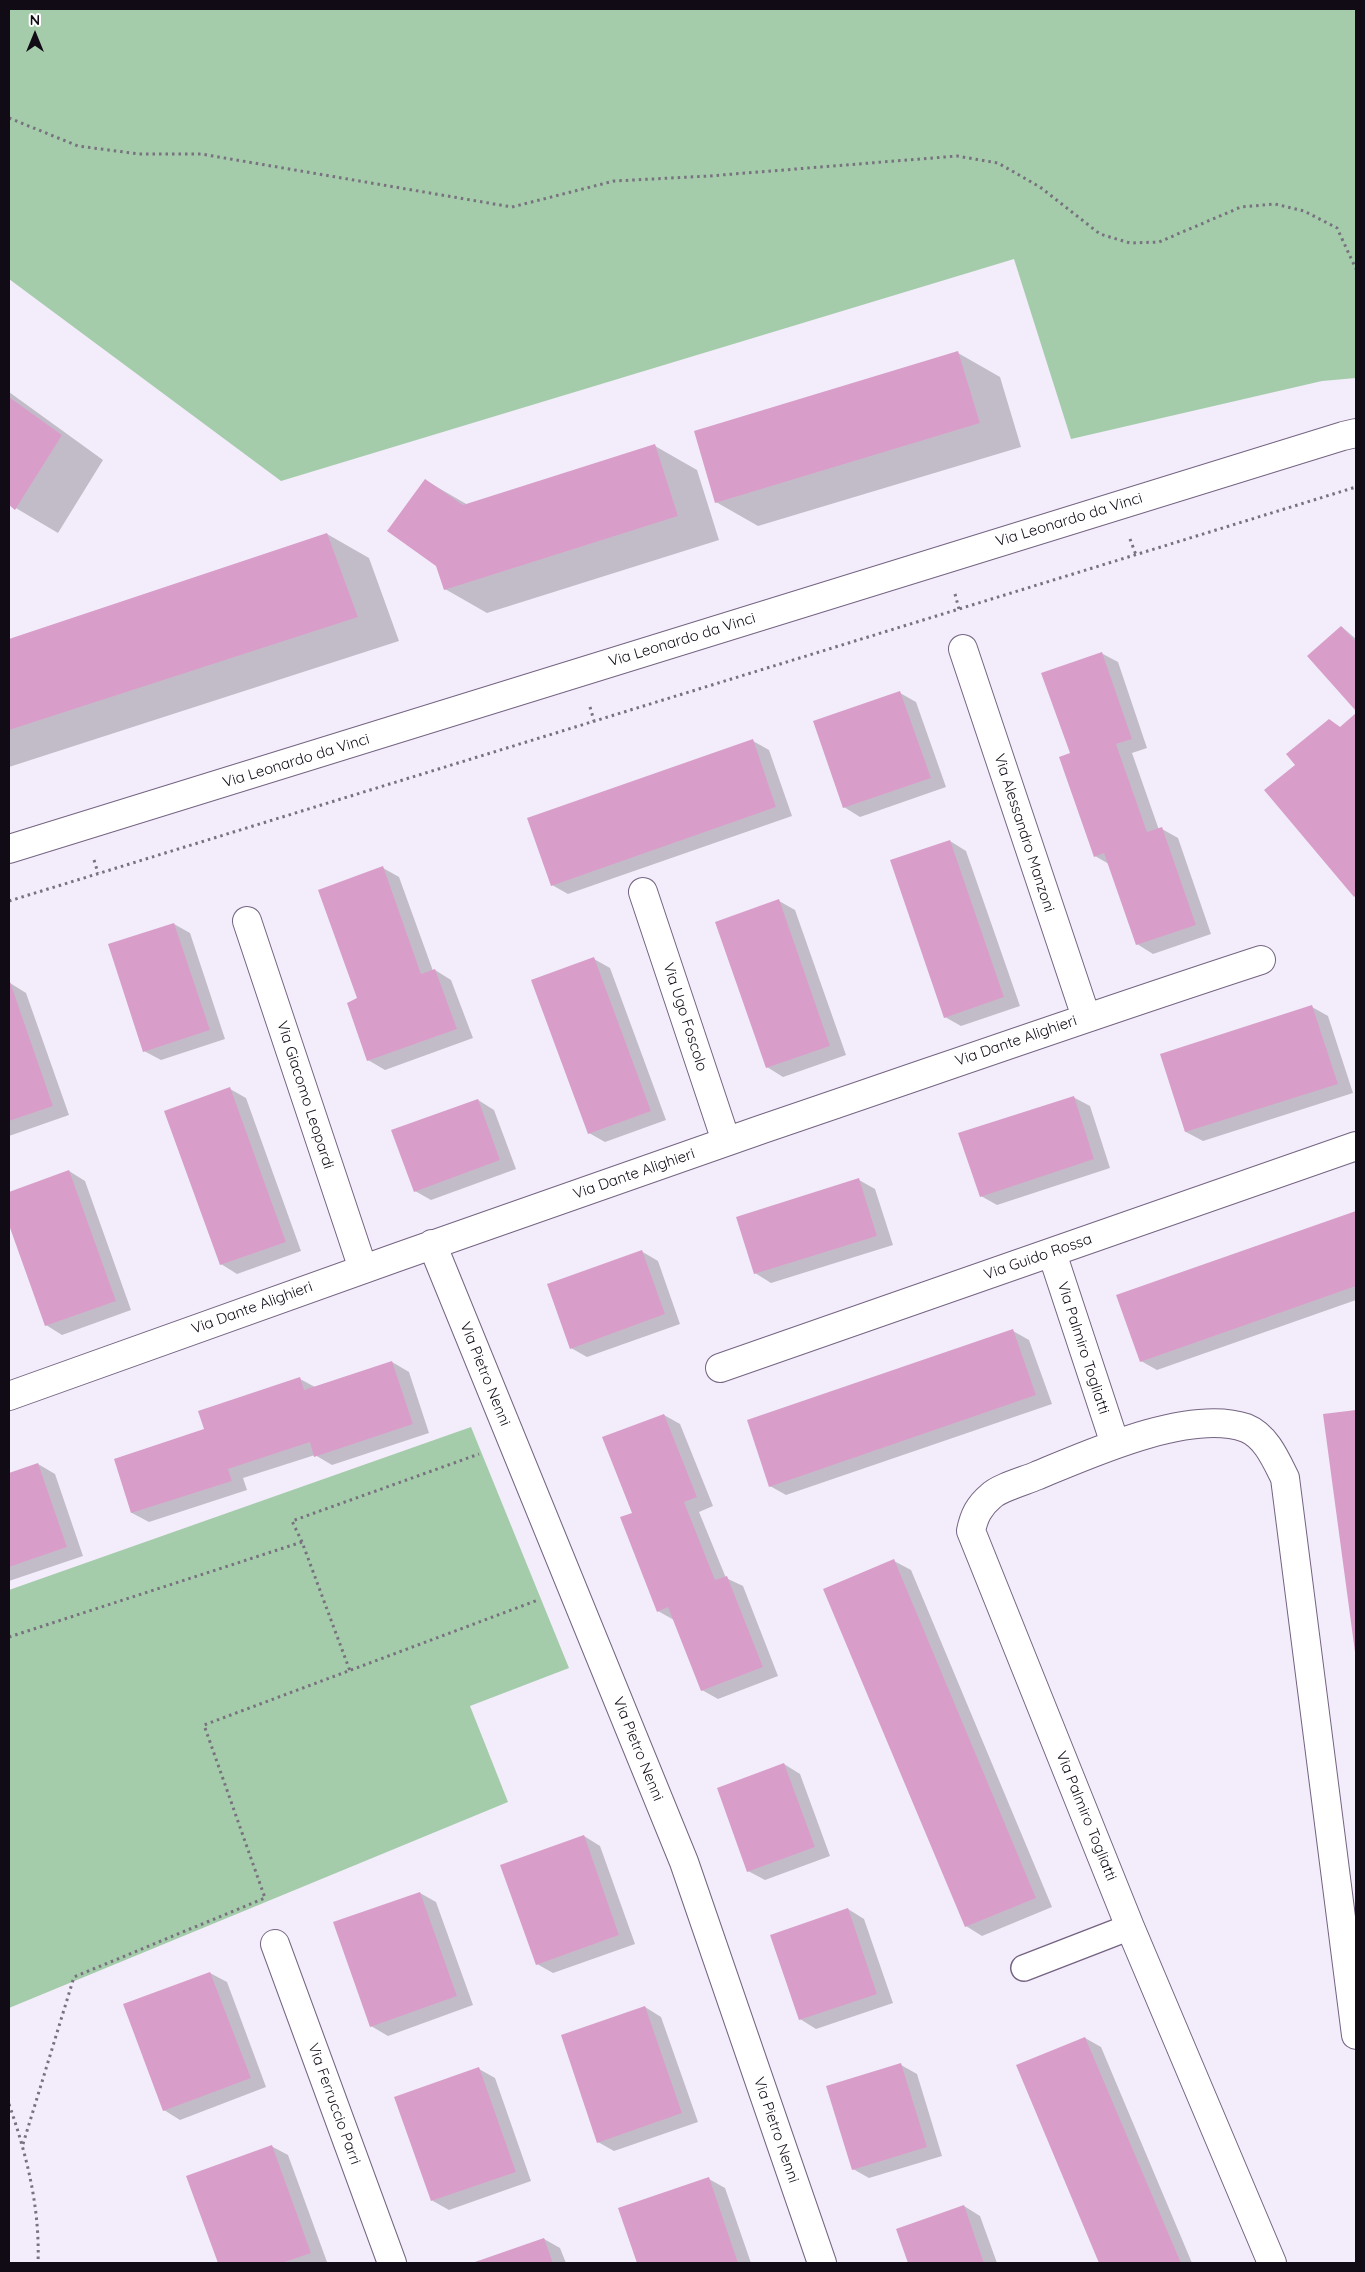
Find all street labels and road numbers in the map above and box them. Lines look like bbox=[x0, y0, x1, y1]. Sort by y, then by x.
street label: Via Leonardo da Vinci bbox=[993, 489, 1145, 551]
street label: Via Leonardo da Vinci bbox=[606, 609, 758, 671]
street label: Via Leonardo da Vinci bbox=[220, 730, 372, 792]
street label: Via Alessandro Manzoni bbox=[990, 751, 1058, 915]
street label: Via Ugo Foscolo bbox=[659, 961, 711, 1073]
street label: Via Dante Alighieri bbox=[953, 1012, 1079, 1070]
street label: Via Giacomo Leopardi bbox=[273, 1019, 337, 1171]
street label: Via Dante Alighieri bbox=[571, 1145, 697, 1203]
street label: Via Guido Rossa bbox=[982, 1230, 1094, 1284]
street label: Via Dante Alighieri bbox=[189, 1278, 315, 1338]
street label: Via Palmiro Togliatti bbox=[1053, 1280, 1113, 1416]
street label: Via Pietro Nenni bbox=[456, 1319, 514, 1429]
street label: Via Pietro Nenni bbox=[609, 1694, 667, 1804]
street label: Via Palmiro Togliatti bbox=[1052, 1749, 1120, 1883]
street label: Via Ferruccio Parri bbox=[304, 2041, 364, 2167]
street label: Via Pietro Nenni bbox=[749, 2075, 803, 2185]

